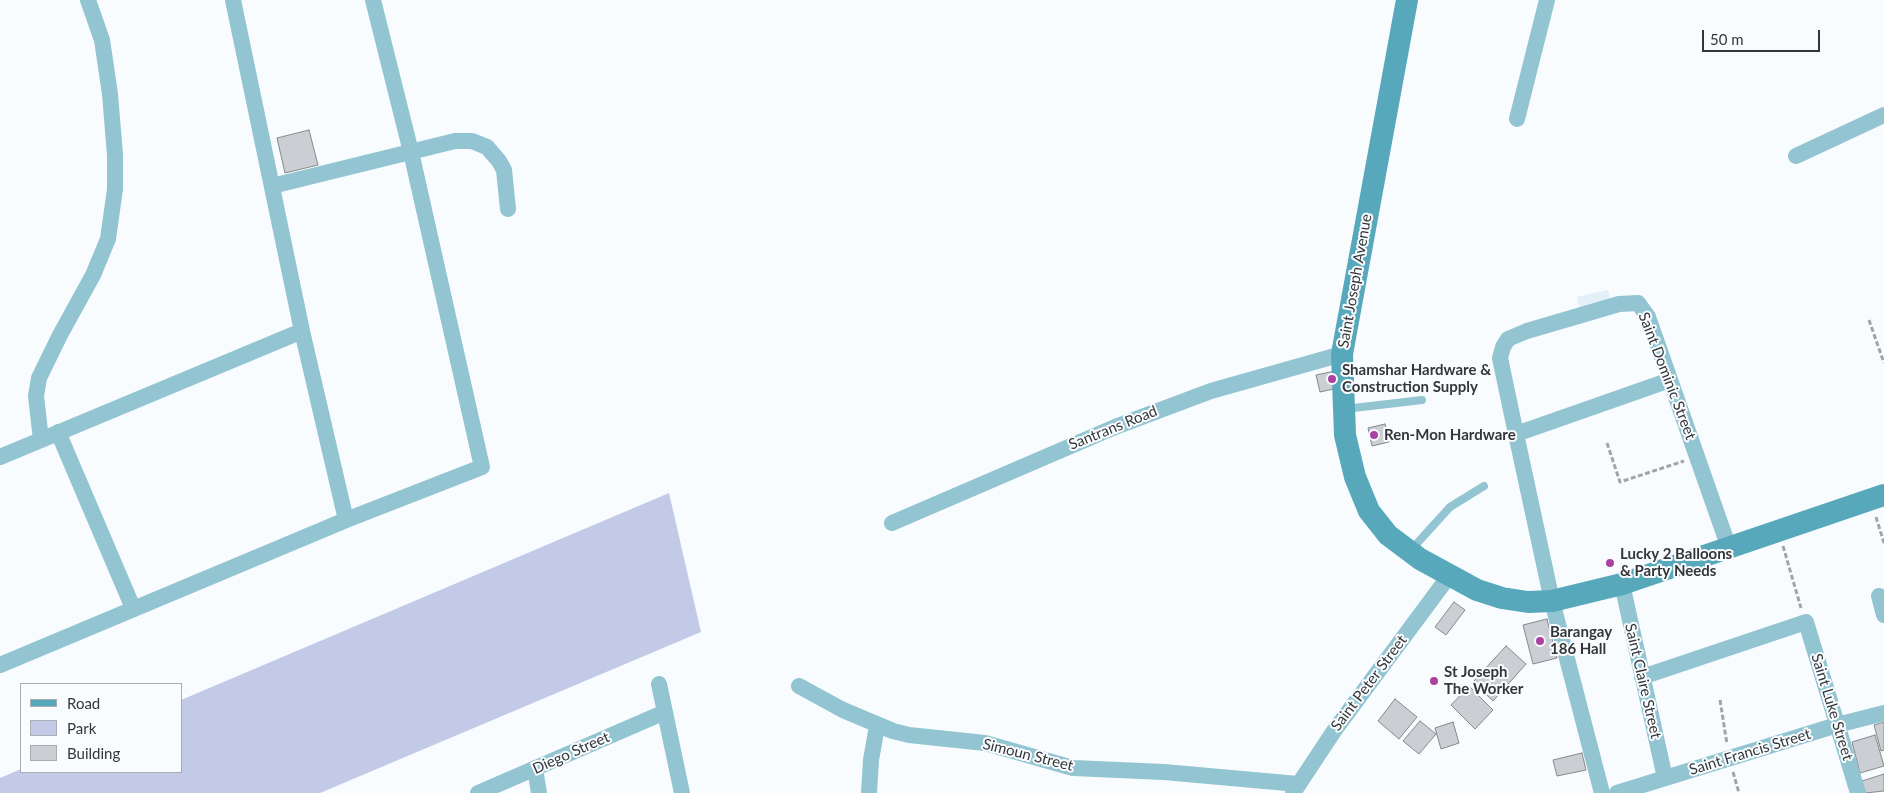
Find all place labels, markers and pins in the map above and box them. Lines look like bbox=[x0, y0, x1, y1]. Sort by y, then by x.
place label: Shamshar Hardware & Construction Supply bbox=[1342, 361, 1491, 396]
marker: Shamshar Hardware & Construction Supply bbox=[1326, 373, 1338, 385]
place label: Ren-Mon Hardware bbox=[1384, 426, 1516, 444]
marker: Ren-Mon Hardware bbox=[1368, 429, 1380, 441]
place label: Lucky 2 Balloons & Party Needs bbox=[1620, 545, 1732, 580]
marker: Lucky 2 Balloons & Party Needs bbox=[1604, 557, 1616, 569]
place label: Barangay 186 Hall bbox=[1550, 623, 1612, 658]
marker: Barangay 186 Hall bbox=[1534, 635, 1546, 647]
place label: St Joseph The Worker bbox=[1444, 663, 1523, 698]
marker: St Joseph The Worker bbox=[1428, 675, 1440, 687]

